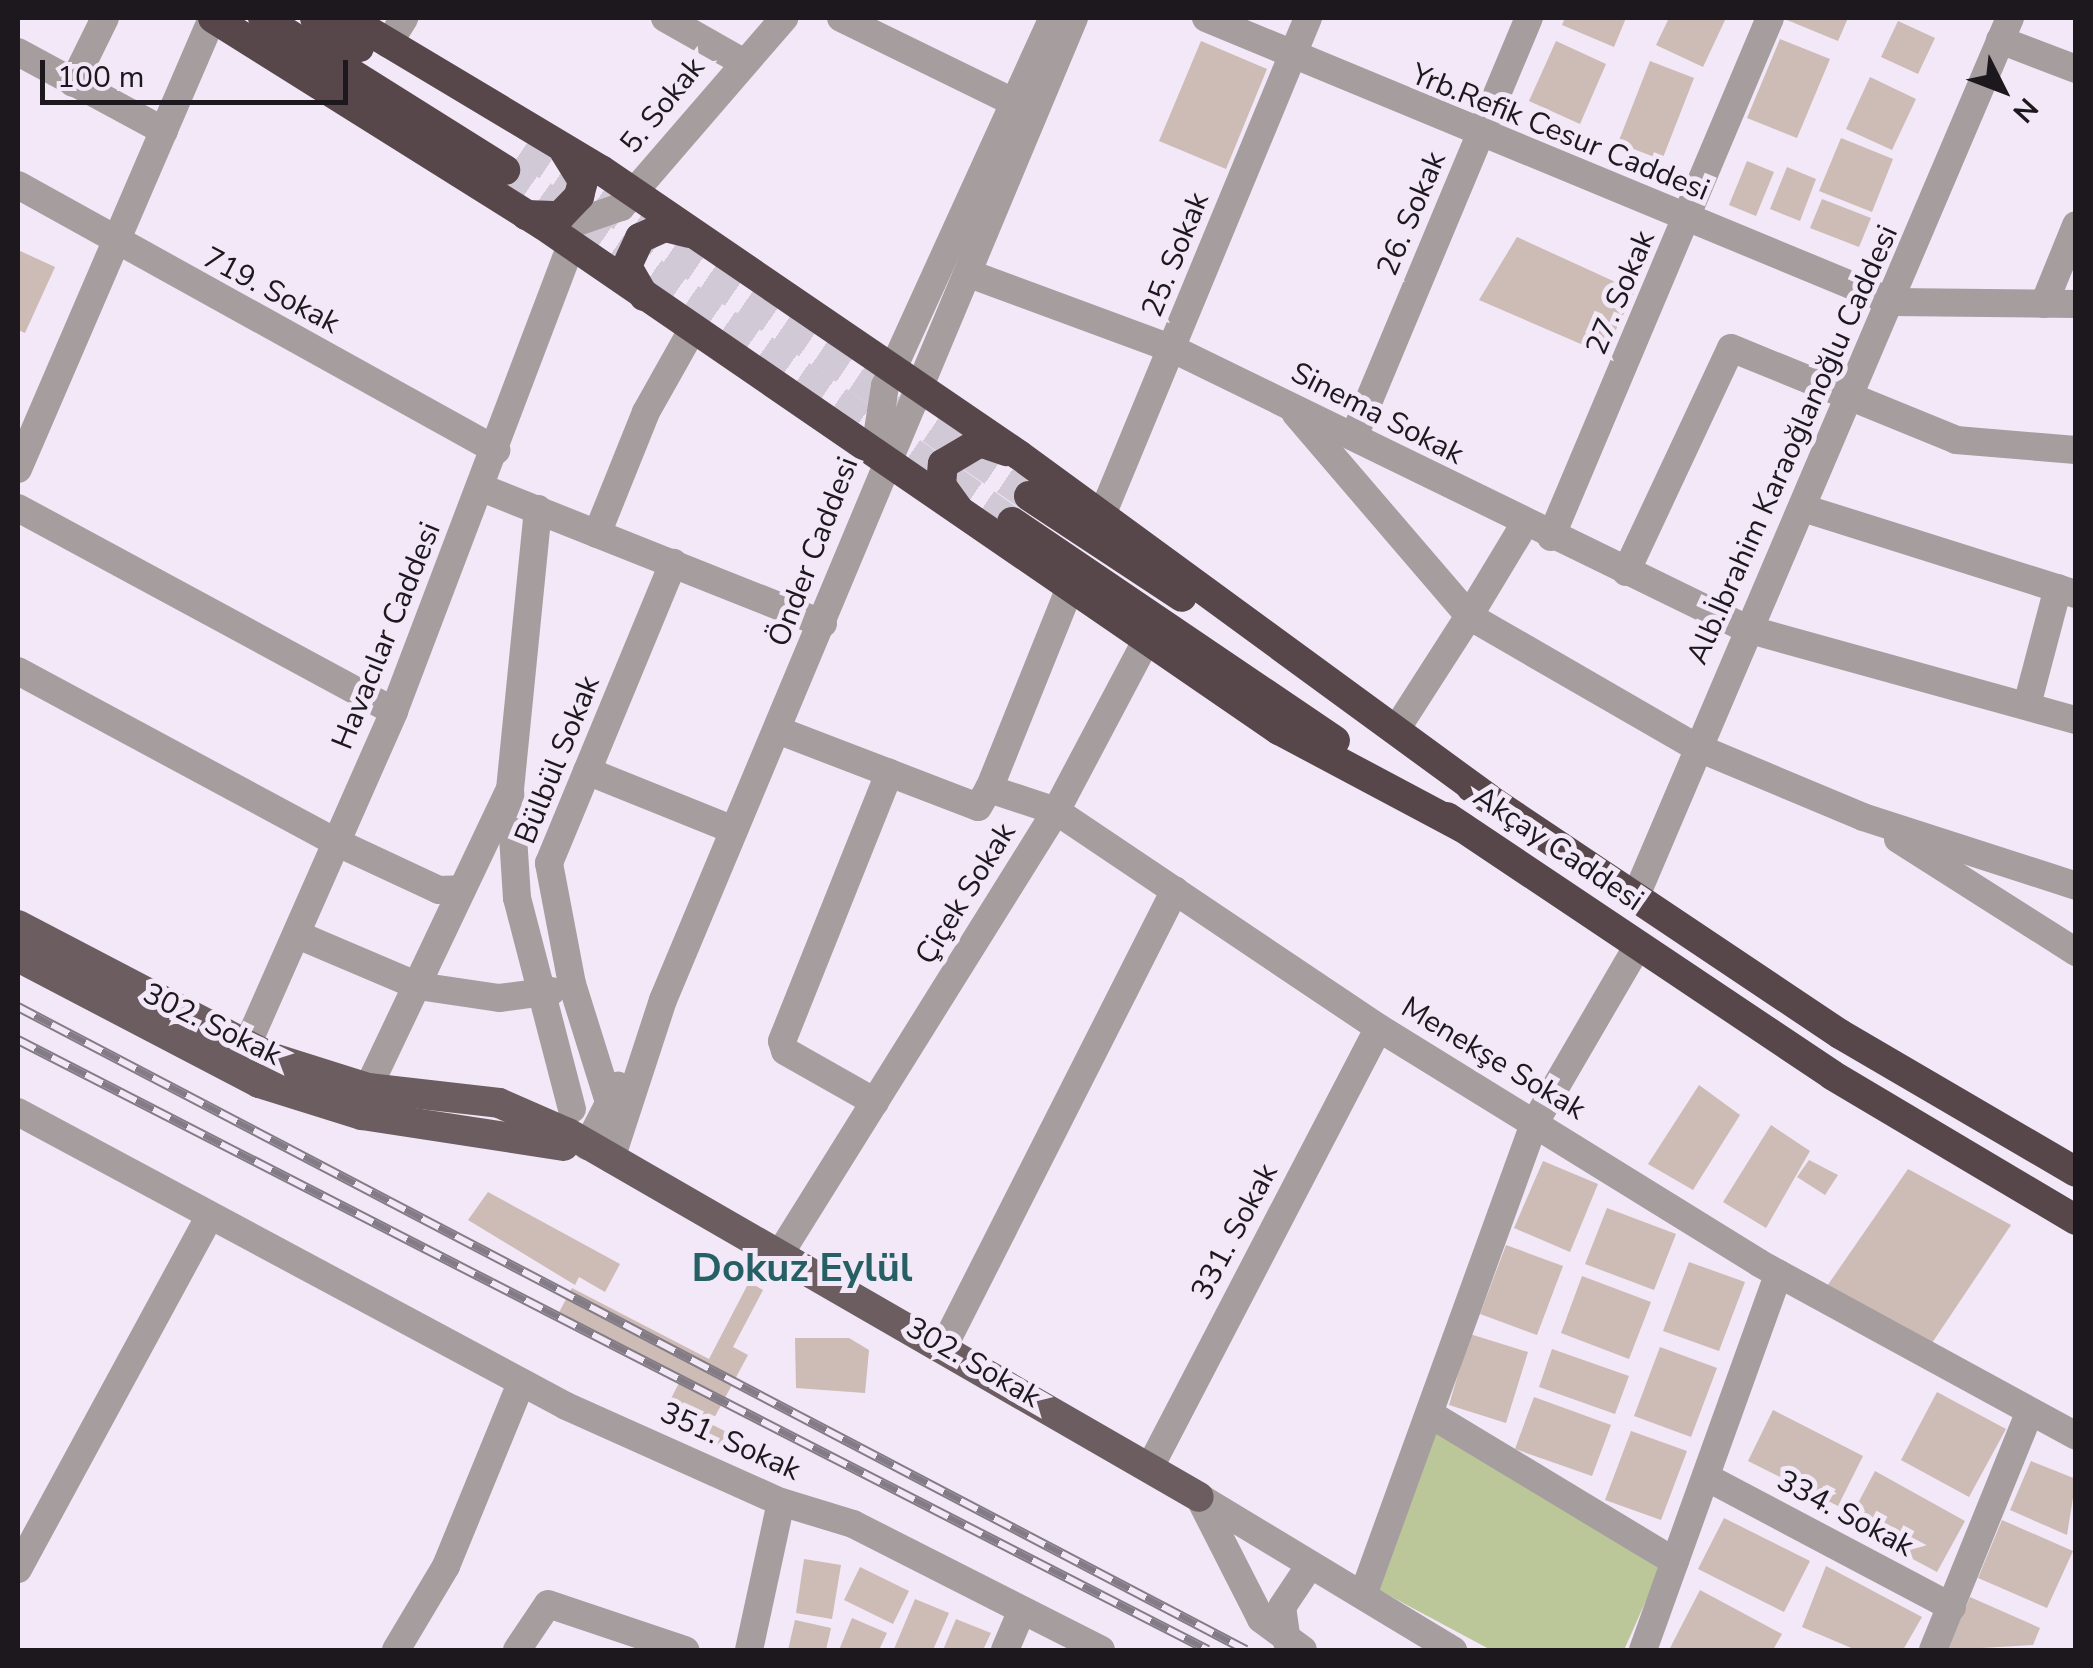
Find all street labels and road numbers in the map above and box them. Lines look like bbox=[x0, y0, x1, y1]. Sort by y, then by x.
street label: 5. Sokak bbox=[613, 51, 713, 161]
street label: Yrb.Refik Cesur Caddesi bbox=[1406, 57, 1714, 209]
street label: 26. Sokak bbox=[1370, 146, 1454, 282]
street label: 25. Sokak bbox=[1135, 187, 1217, 323]
street label: Alb.İbrahim Karaoğlanoğlu Caddesi bbox=[1680, 220, 1906, 670]
street label: 27. Sokak bbox=[1579, 225, 1663, 361]
street label: 719. Sokak bbox=[197, 240, 345, 342]
street label: Sinema Sokak bbox=[1285, 355, 1469, 473]
street label: Önder Caddesi bbox=[761, 452, 867, 652]
street label: Havacılar Caddesi bbox=[325, 517, 449, 755]
street label: Bülbül Sokak bbox=[508, 671, 608, 849]
street label: Akçay Caddesi bbox=[1466, 779, 1650, 919]
street label: Çiçek Sokak bbox=[908, 816, 1024, 972]
street label: 302. Sokak bbox=[137, 976, 287, 1074]
street label: Menekşe Sokak bbox=[1394, 990, 1592, 1128]
street label: 331. Sokak bbox=[1184, 1158, 1286, 1306]
street label: 302. Sokak bbox=[899, 1310, 1047, 1416]
street label: 351. Sokak bbox=[654, 1395, 806, 1489]
street label: 334. Sokak bbox=[1771, 1463, 1919, 1565]

